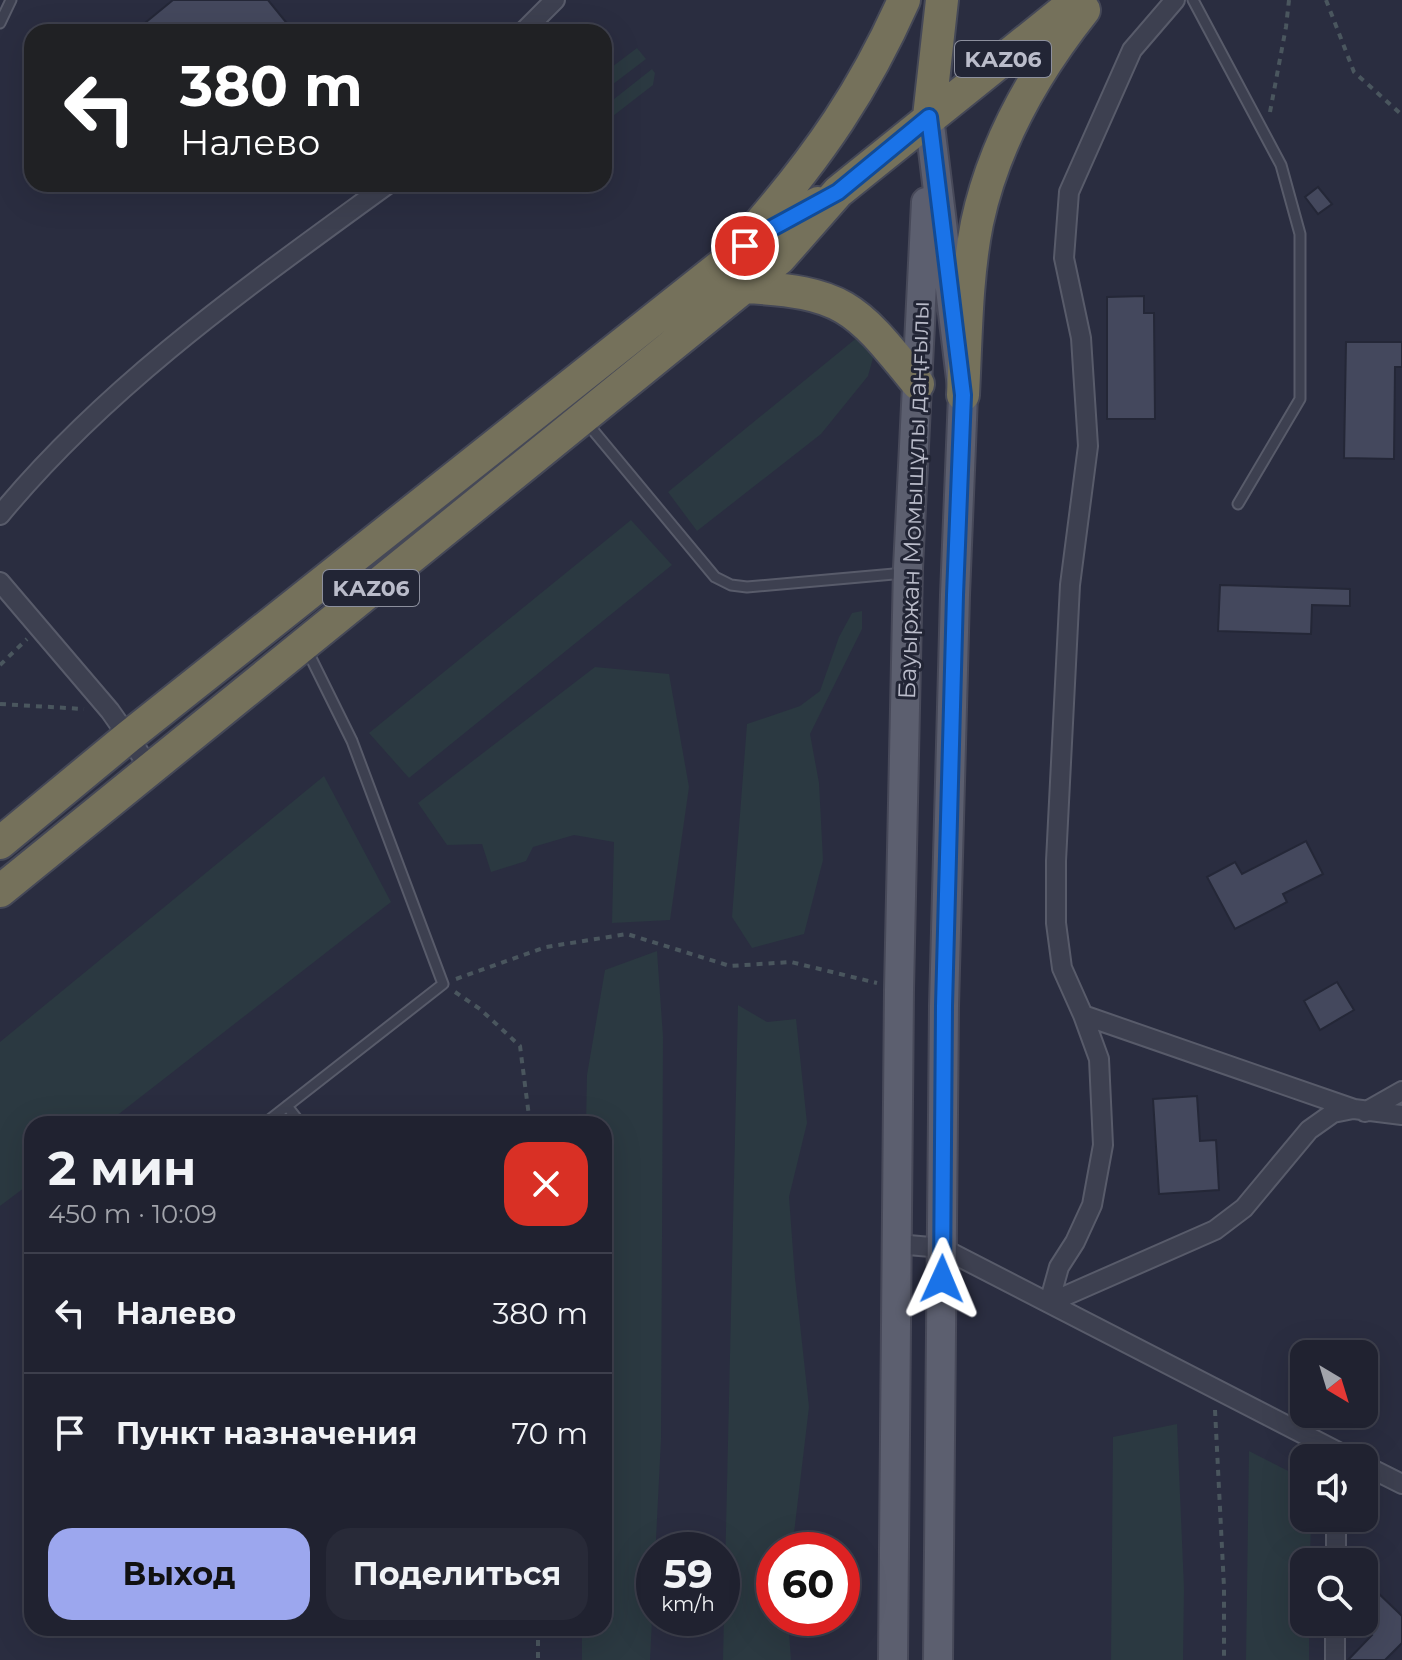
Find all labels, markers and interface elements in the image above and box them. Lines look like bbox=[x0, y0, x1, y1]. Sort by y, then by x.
road number: KАZ06 bbox=[955, 41, 1051, 77]
text: 380 m bbox=[180, 52, 363, 120]
icon: left bbox=[48, 56, 152, 160]
text: Налево bbox=[180, 120, 320, 164]
pin bbox=[711, 212, 779, 280]
icon: arrive bbox=[723, 224, 767, 268]
street label: Бауыржан Момышұлы даңғылы bbox=[892, 300, 935, 700]
road number: KАZ06 bbox=[323, 570, 419, 606]
text: 2 мин bbox=[48, 1139, 196, 1197]
button: close bbox=[504, 1142, 588, 1226]
text: 450 m · 10:09 bbox=[48, 1198, 217, 1230]
position arrow bbox=[900, 1237, 984, 1321]
icon: left bbox=[48, 1291, 92, 1335]
text: Налево bbox=[116, 1295, 236, 1332]
text: 380 m bbox=[492, 1295, 588, 1332]
north arrow bbox=[1290, 1340, 1378, 1428]
map controls bbox=[1290, 1340, 1378, 1636]
icon: arrive bbox=[48, 1411, 92, 1455]
text: Пункт назначения bbox=[116, 1415, 417, 1452]
text: 70 m bbox=[511, 1415, 588, 1452]
button: sound bbox=[1290, 1444, 1378, 1532]
button: Выход bbox=[48, 1528, 310, 1620]
button: Поделиться bbox=[326, 1528, 588, 1620]
speed limit sign: 60 bbox=[756, 1532, 860, 1636]
button: search bbox=[1290, 1548, 1378, 1636]
text: 59 bbox=[663, 1549, 713, 1598]
text: km/h bbox=[661, 1592, 715, 1616]

